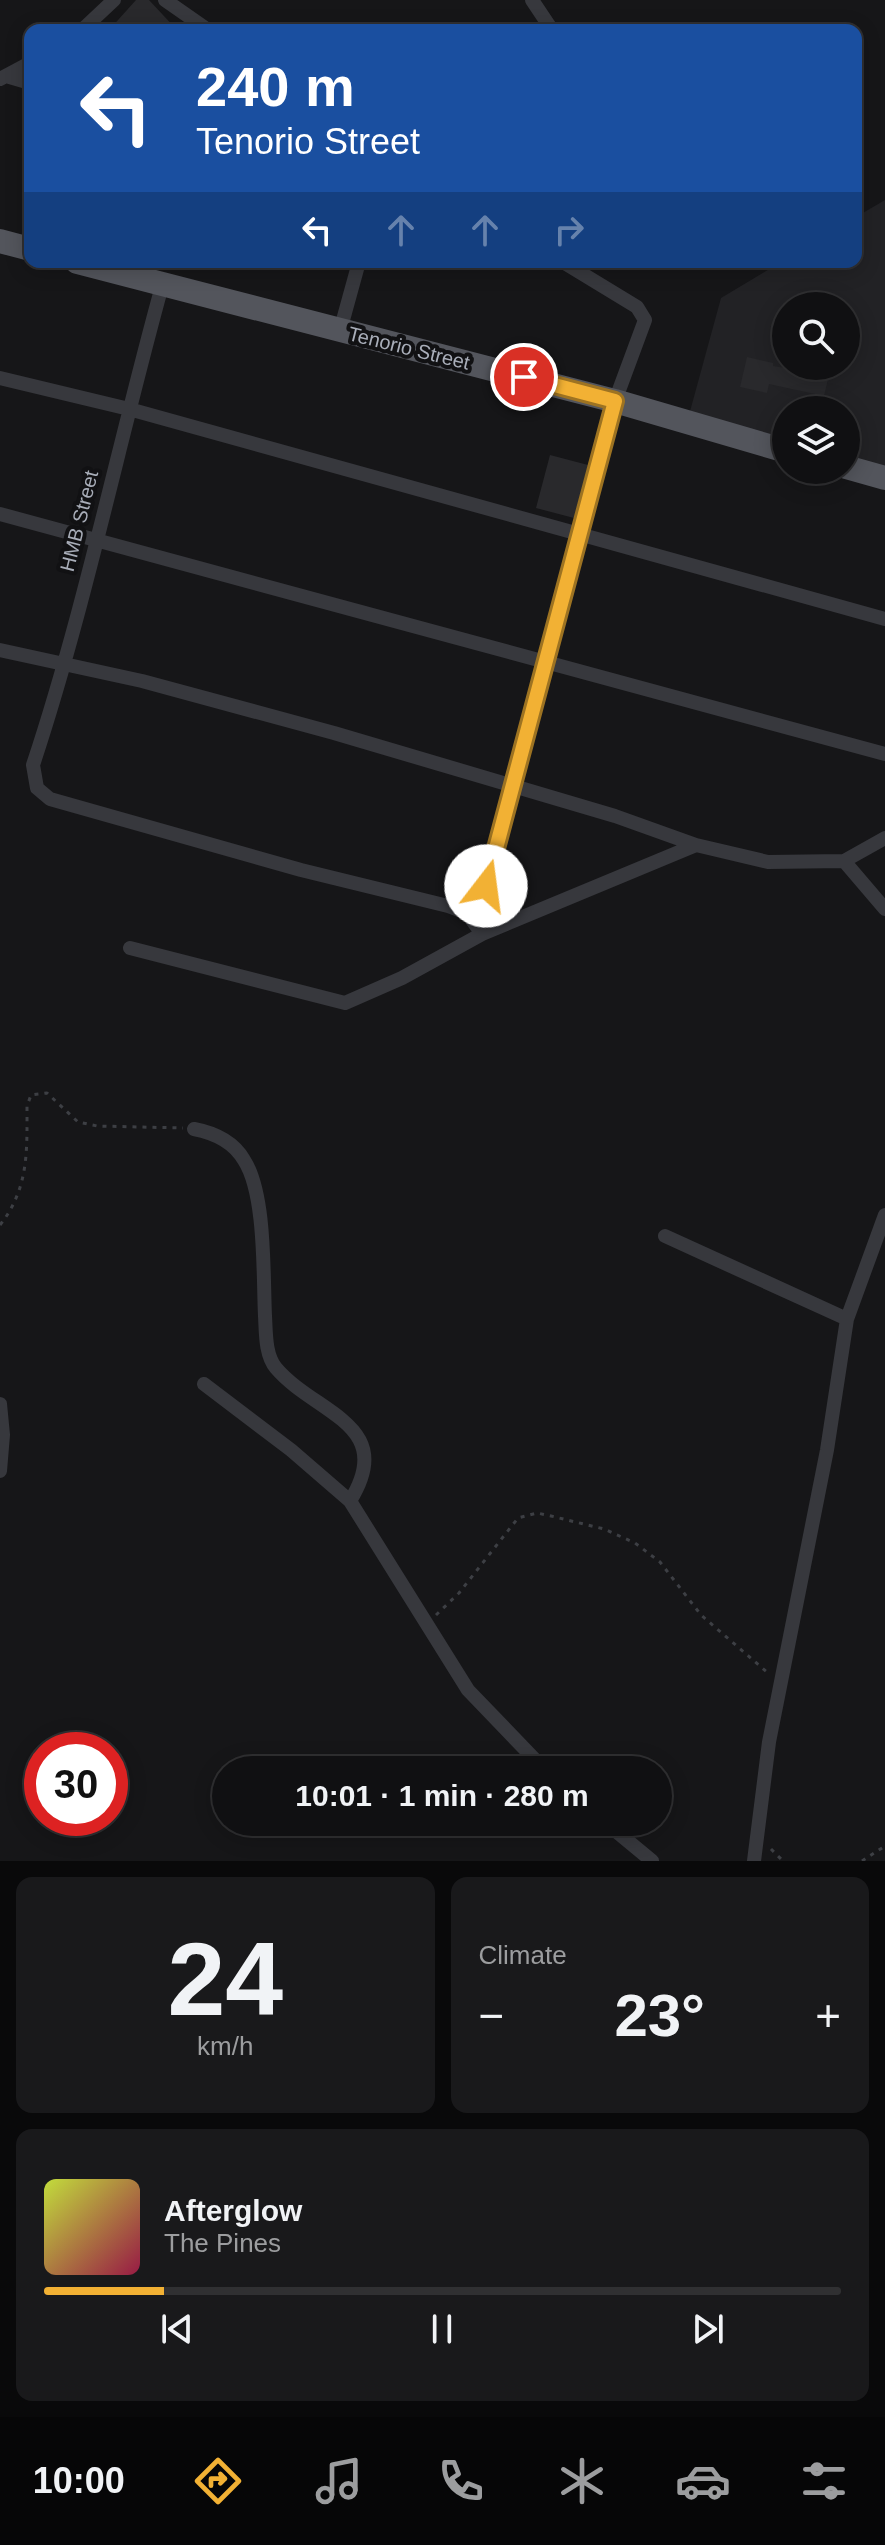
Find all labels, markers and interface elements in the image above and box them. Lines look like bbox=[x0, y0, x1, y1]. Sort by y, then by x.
text: 240 m bbox=[196, 55, 355, 118]
icon: left bbox=[64, 56, 168, 160]
text: Tenorio Street bbox=[196, 121, 420, 162]
icon: left bbox=[295, 208, 339, 252]
icon: ahead bbox=[379, 208, 423, 252]
icon: ahead bbox=[463, 208, 507, 252]
icon: right bbox=[547, 208, 591, 252]
map controls bbox=[772, 292, 860, 484]
button: search bbox=[772, 292, 860, 380]
street label: Tenorio Street bbox=[346, 322, 472, 374]
pin bbox=[490, 343, 558, 411]
icon: arrive bbox=[502, 355, 546, 399]
button: layers bbox=[772, 396, 860, 484]
street label: HMB Street bbox=[56, 468, 102, 574]
position arrow bbox=[444, 844, 528, 928]
speed limit sign: 30 bbox=[24, 1732, 128, 1836]
text: 10:01 · 1 min · 280 m bbox=[295, 1779, 589, 1812]
text: 24 bbox=[167, 1921, 283, 2037]
text: Climate bbox=[479, 1940, 567, 1970]
text: 23° bbox=[614, 1982, 705, 2049]
text: − bbox=[479, 1991, 504, 2040]
text: + bbox=[815, 1991, 841, 2040]
text: km/h bbox=[197, 2031, 253, 2061]
text: Afterglow bbox=[164, 2194, 302, 2227]
text: The Pines bbox=[164, 2228, 281, 2258]
icon: previous bbox=[155, 2307, 199, 2351]
icon: pause bbox=[420, 2307, 464, 2351]
icon: next bbox=[686, 2307, 730, 2351]
icon: directions bbox=[190, 2453, 246, 2509]
icon: music bbox=[311, 2453, 367, 2509]
icon: phone bbox=[433, 2453, 489, 2509]
icon: climate bbox=[554, 2453, 610, 2509]
icon: car bbox=[675, 2453, 731, 2509]
icon: filters bbox=[796, 2453, 852, 2509]
text: 10:00 bbox=[33, 2460, 125, 2501]

